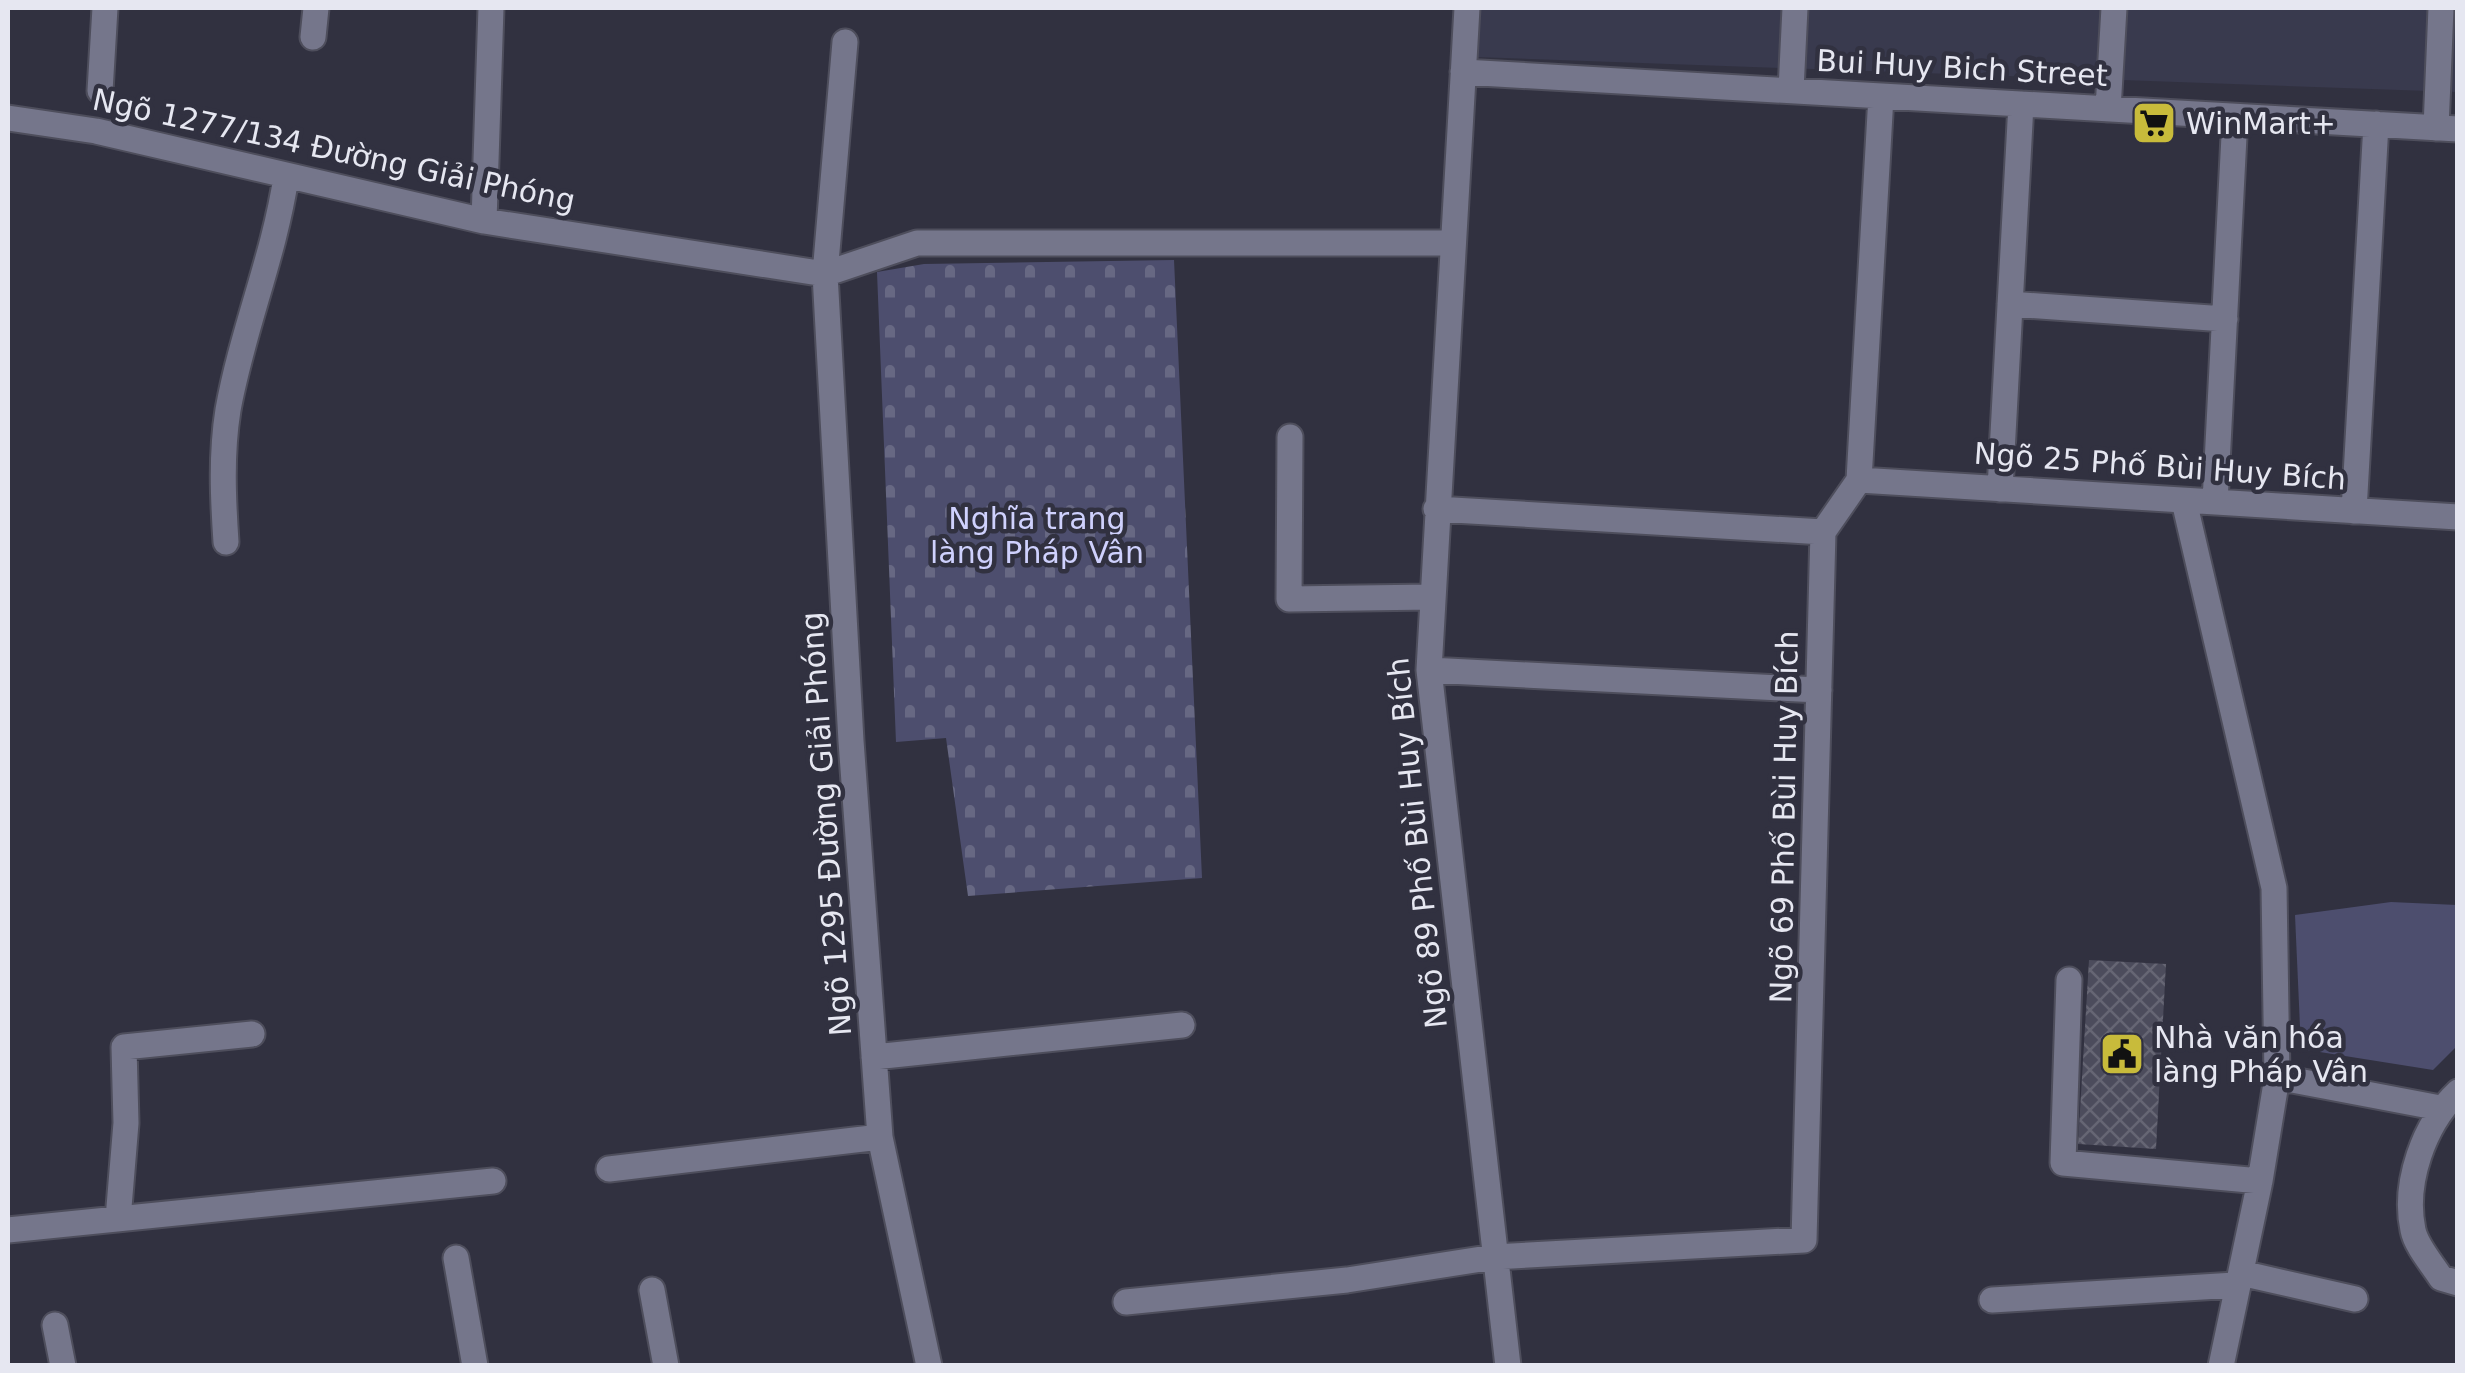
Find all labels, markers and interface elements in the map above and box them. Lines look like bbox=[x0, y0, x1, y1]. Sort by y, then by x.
street label: Bui Huy Bich Street bbox=[1816, 43, 2109, 93]
street label: Ngõ 1277/134 Đường Giải Phóng bbox=[90, 82, 578, 218]
supermarket icon: WinMart+ bbox=[2131, 100, 2177, 146]
place label: WinMart+ bbox=[2186, 106, 2336, 141]
street label: Ngõ 25 Phố Bùi Huy Bích bbox=[1973, 436, 2347, 496]
park label: Nghĩa trang làng Pháp Vân bbox=[930, 501, 1144, 570]
street label: Ngõ 1295 Đường Giải Phóng bbox=[794, 611, 858, 1037]
street label: Ngõ 69 Phố Bùi Huy Bích bbox=[1763, 630, 1805, 1004]
street label: Ngõ 89 Phố Bùi Huy Bích bbox=[1380, 656, 1454, 1030]
place label: Nhà văn hóa làng Pháp Vân bbox=[2154, 1020, 2368, 1089]
public building icon: Nhà văn hóa làng Pháp Vân bbox=[2099, 1031, 2145, 1077]

